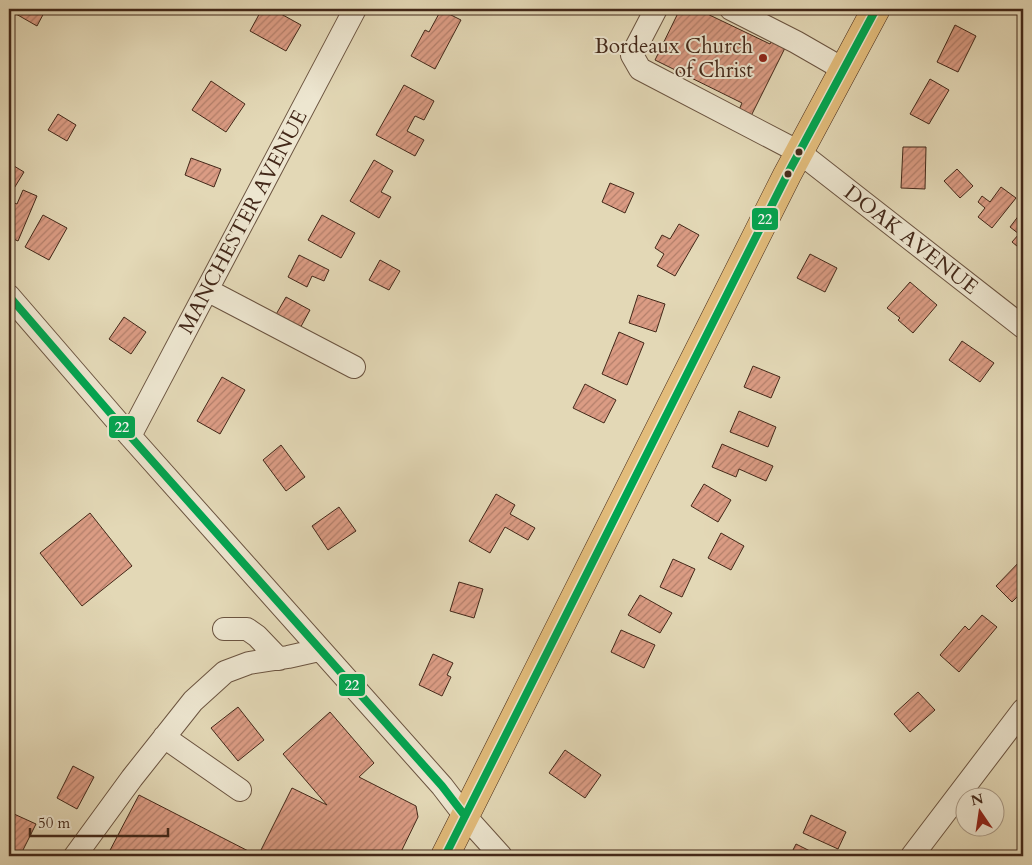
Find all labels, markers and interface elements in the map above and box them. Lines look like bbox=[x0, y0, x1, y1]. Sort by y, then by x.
place label: Bordeaux Church of Christ bbox=[594, 32, 753, 85]
marker: Bordeaux Church of Christ bbox=[757, 52, 769, 64]
street label: MANCHESTER AVENUE bbox=[172, 105, 314, 339]
unlabelled marker bbox=[794, 147, 804, 157]
unlabelled marker bbox=[783, 169, 793, 179]
street label: DOAK AVENUE bbox=[838, 178, 984, 302]
line badge: 22 bbox=[751, 207, 779, 231]
text: 22 bbox=[758, 210, 772, 229]
line badge: 22 bbox=[108, 415, 136, 439]
text: 22 bbox=[115, 418, 129, 437]
line badge: 22 bbox=[338, 673, 366, 697]
text: 22 bbox=[345, 676, 359, 695]
north arrow bbox=[954, 788, 1004, 838]
text: N bbox=[969, 789, 985, 810]
scale bar bbox=[30, 805, 168, 837]
text: 50 m bbox=[38, 813, 70, 833]

